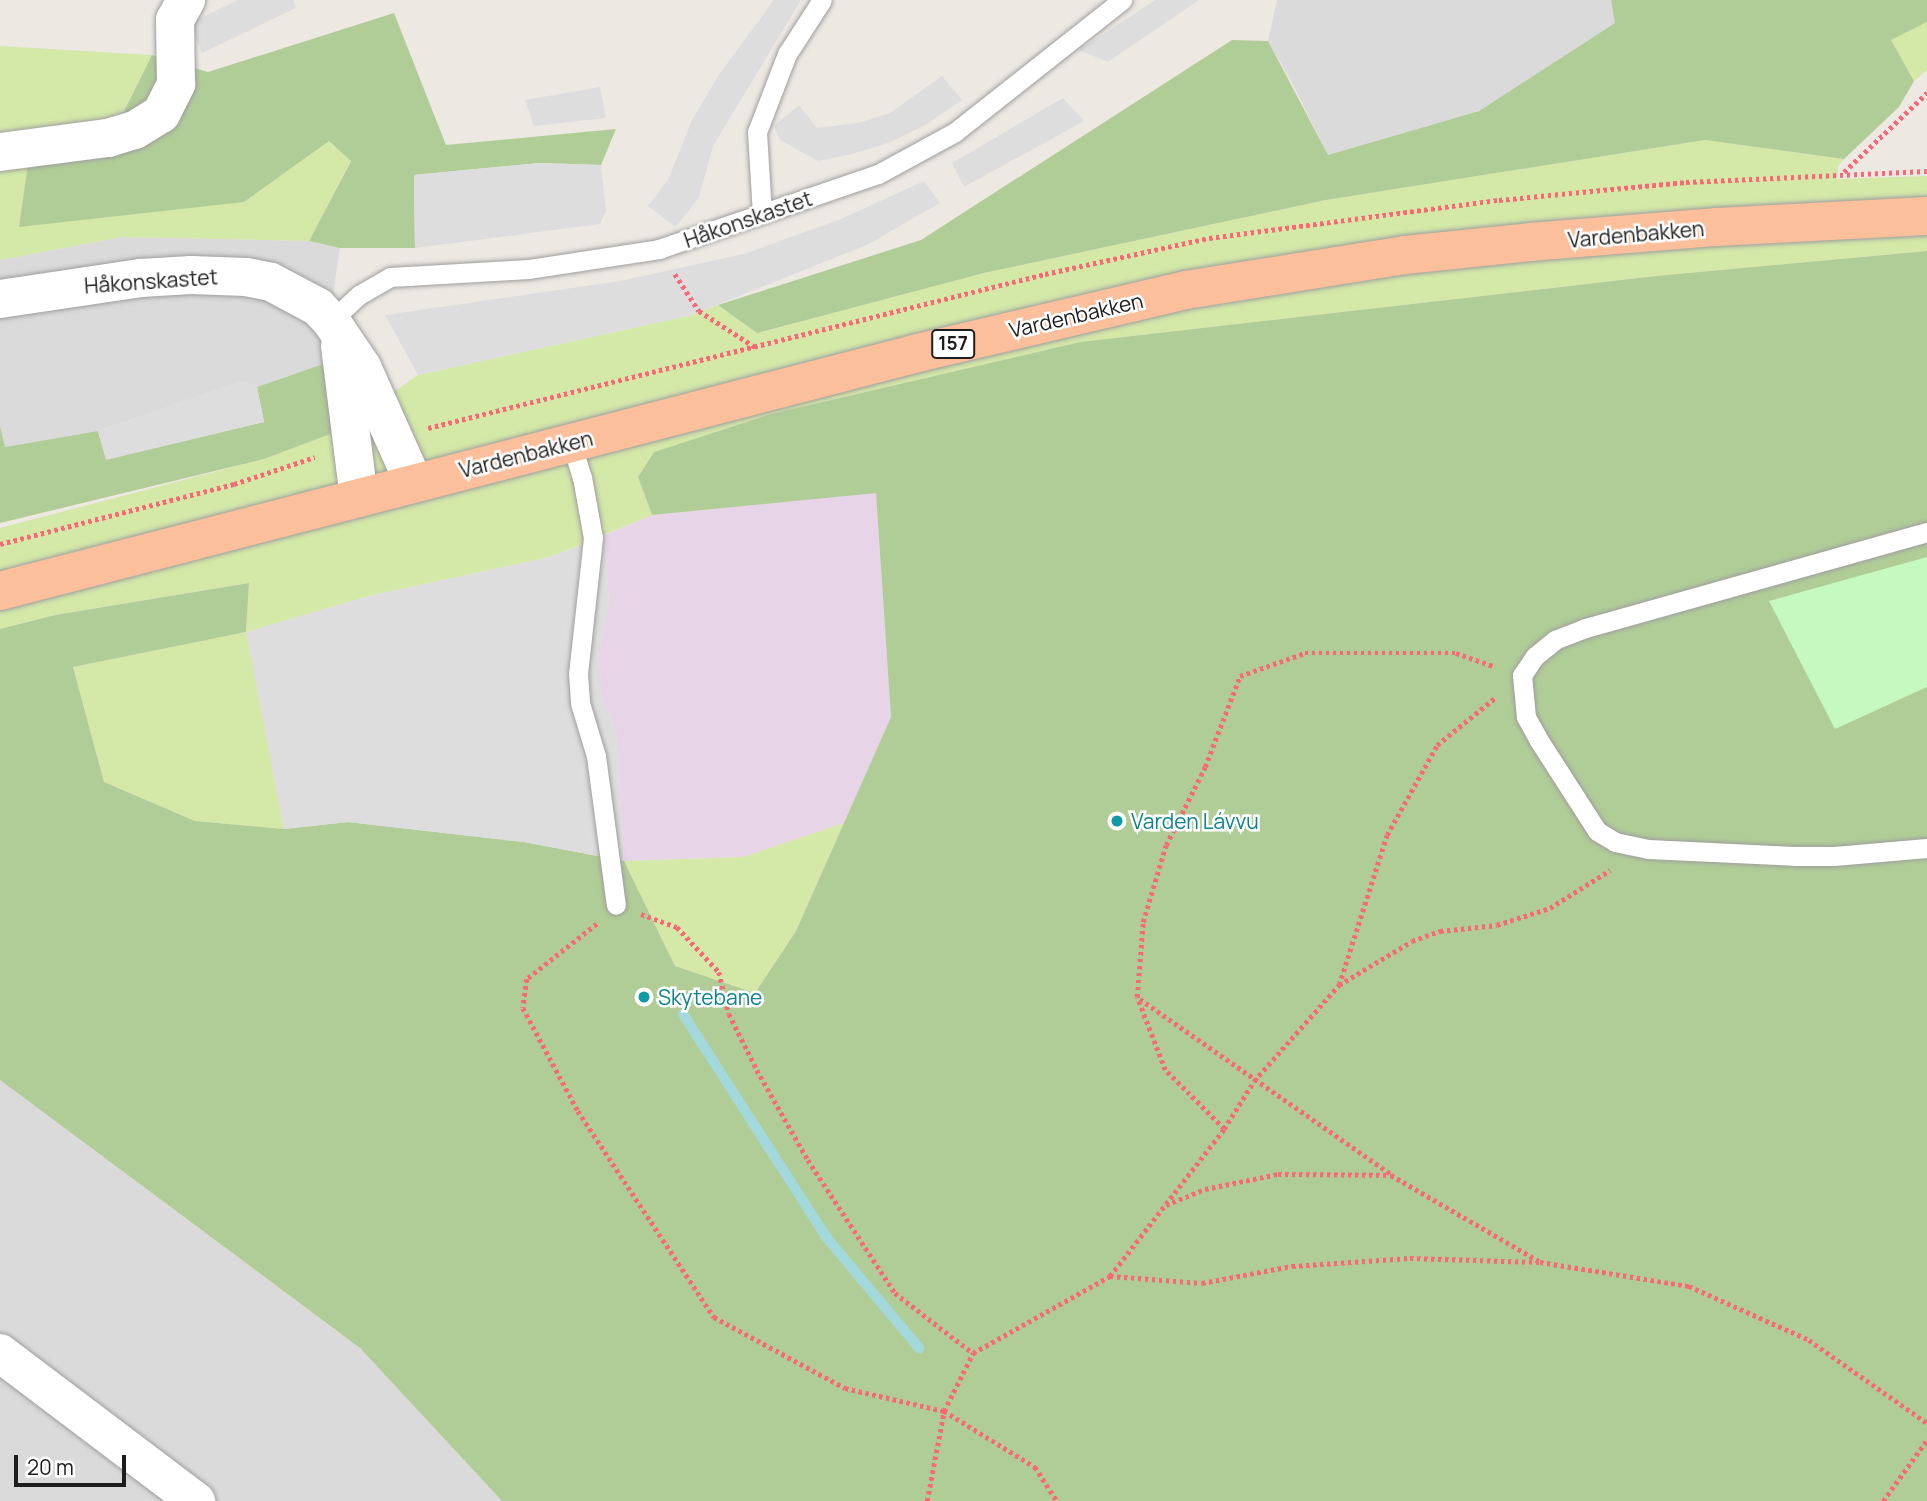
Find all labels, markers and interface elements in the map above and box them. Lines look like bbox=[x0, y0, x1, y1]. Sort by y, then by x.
street label: Håkonskastet bbox=[681, 185, 815, 253]
street label: Vardenbakken bbox=[1567, 215, 1705, 253]
street label: Håkonskastet bbox=[83, 264, 219, 298]
street label: Vardenbakken bbox=[1007, 287, 1145, 343]
road number: 157 bbox=[930, 328, 976, 360]
street label: Vardenbakken bbox=[457, 425, 595, 483]
place label: Varden Lávvu bbox=[1131, 808, 1259, 834]
marker: Varden Lávvu bbox=[1109, 813, 1125, 829]
place label: Skytebane bbox=[658, 984, 762, 1010]
marker: Skytebane bbox=[636, 989, 652, 1005]
scale bar bbox=[18, 1442, 130, 1486]
text: 20 m bbox=[27, 1453, 74, 1481]

